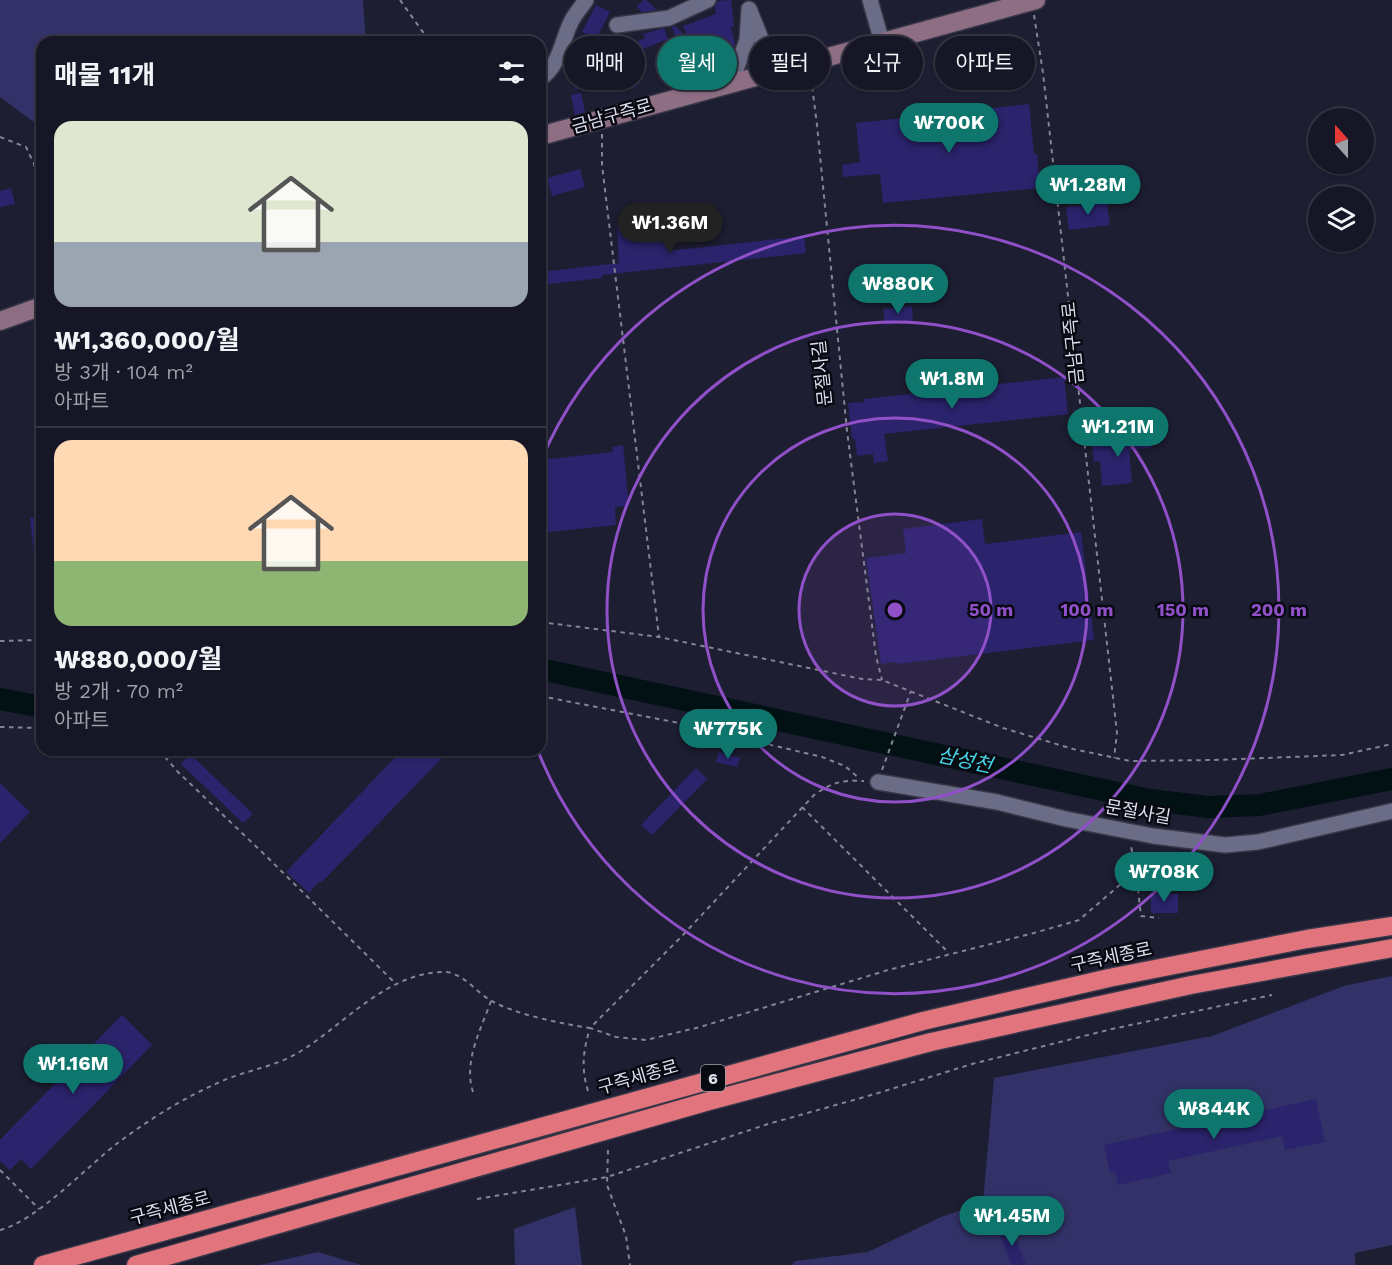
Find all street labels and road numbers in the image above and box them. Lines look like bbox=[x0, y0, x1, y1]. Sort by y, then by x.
street label: 금남구즉로 bbox=[569, 94, 655, 137]
street label: 금남구즉로 bbox=[1058, 301, 1087, 385]
street label: 문절사길 bbox=[808, 339, 835, 407]
street label: 문절사길 bbox=[1104, 795, 1173, 828]
street label: 구즉세종로 bbox=[1068, 938, 1154, 975]
street label: 구즉세종로 bbox=[595, 1055, 681, 1098]
road number: 6 bbox=[701, 1065, 725, 1091]
street label: 구즉세종로 bbox=[127, 1187, 213, 1228]

